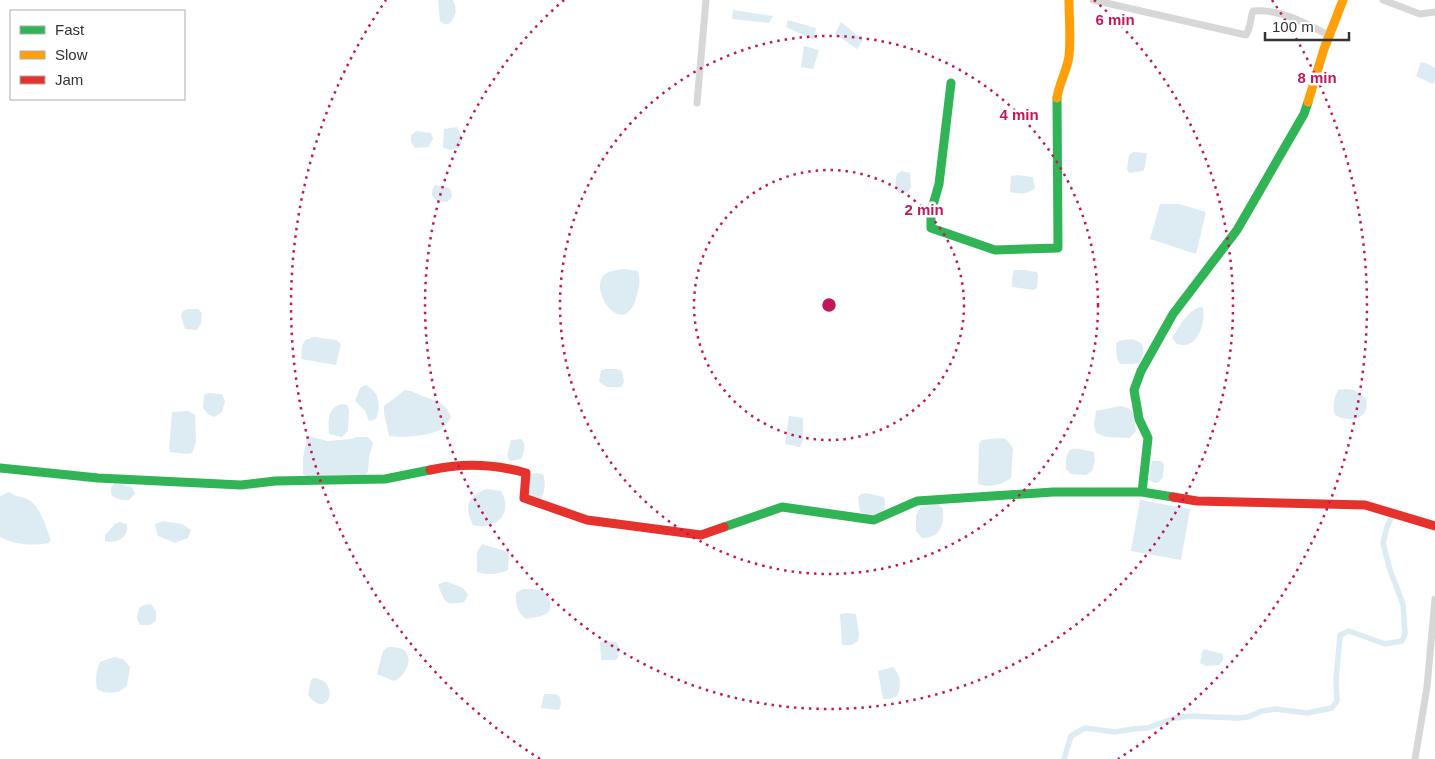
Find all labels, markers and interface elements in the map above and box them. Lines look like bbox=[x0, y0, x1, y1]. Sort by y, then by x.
legend bbox=[10, 10, 185, 100]
scale bar bbox=[1265, 10, 1349, 42]
text: 6 min bbox=[1095, 11, 1135, 28]
text: 100 m bbox=[1272, 18, 1314, 35]
text: Fast bbox=[55, 21, 85, 38]
text: Slow bbox=[55, 46, 88, 63]
text: 8 min bbox=[1297, 69, 1337, 86]
text: Jam bbox=[55, 71, 83, 88]
text: 4 min bbox=[999, 106, 1039, 123]
text: 2 min bbox=[904, 201, 944, 218]
centre of rings bbox=[820, 296, 838, 314]

